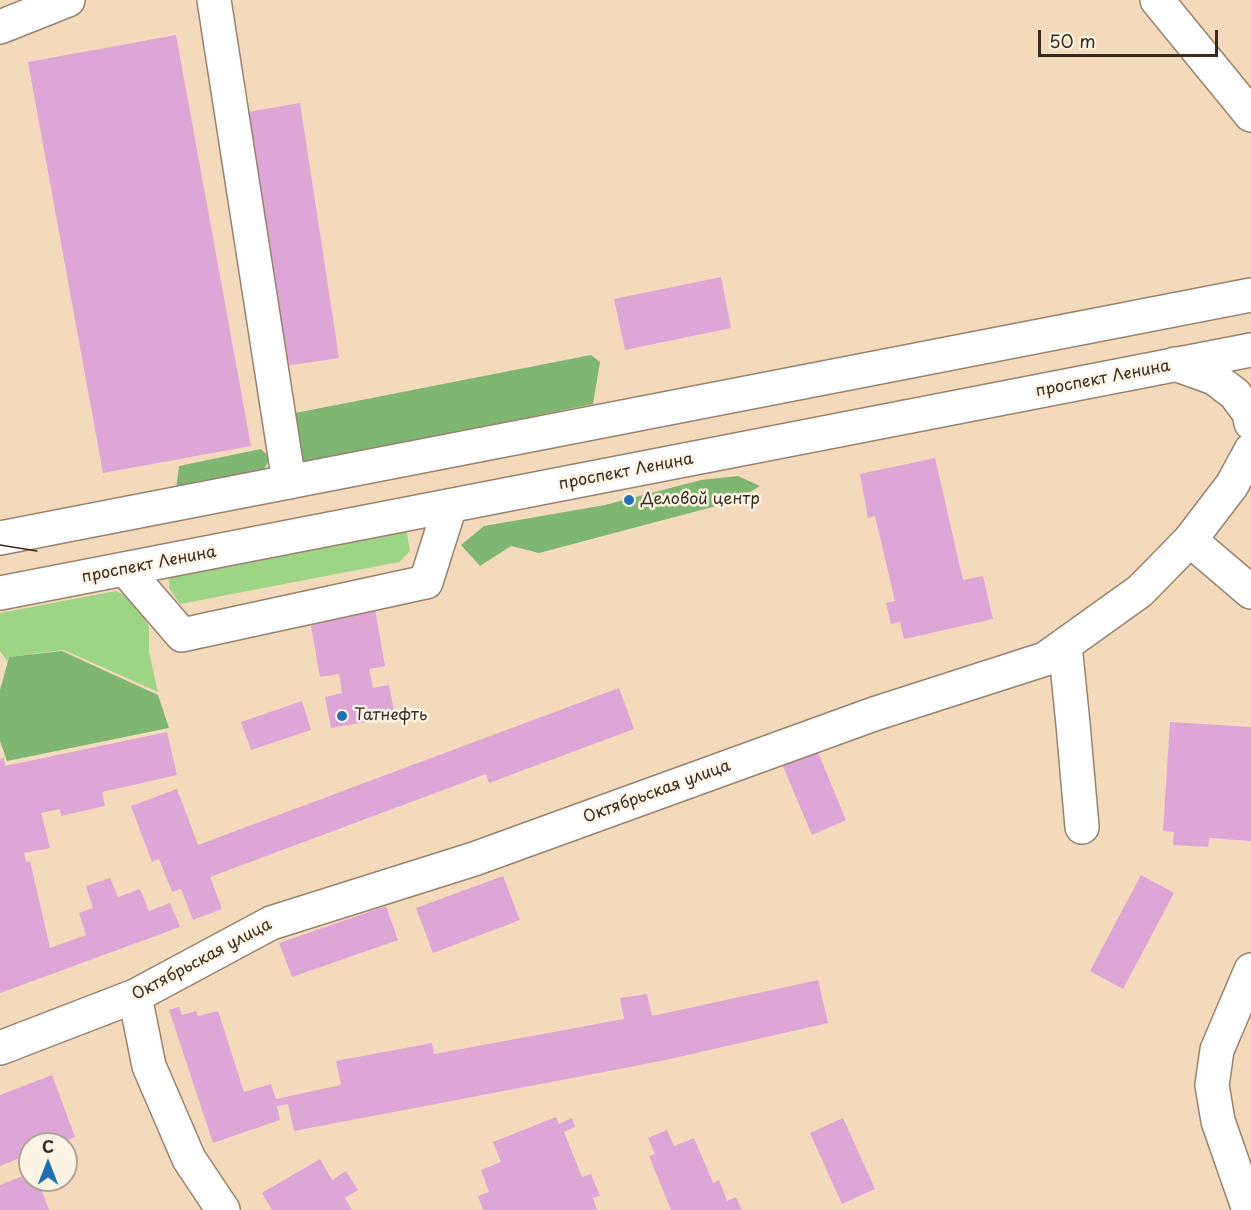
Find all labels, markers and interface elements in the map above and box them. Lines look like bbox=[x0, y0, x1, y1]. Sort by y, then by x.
scale bar bbox=[1041, 18, 1221, 56]
text: 50 m bbox=[1049, 27, 1096, 54]
street label: проспект Ленина bbox=[1034, 357, 1172, 401]
street label: проспект Ленина bbox=[557, 450, 695, 494]
place label: Деловой центр bbox=[641, 490, 760, 510]
marker: Деловой центр bbox=[622, 493, 636, 507]
street label: проспект Ленина bbox=[80, 543, 218, 587]
place label: Татнефть bbox=[354, 706, 427, 726]
marker: Татнефть bbox=[335, 709, 349, 723]
street label: Октябрьская улица bbox=[581, 756, 733, 828]
street label: Октябрьская улица bbox=[129, 915, 275, 1005]
north arrow bbox=[18, 1132, 78, 1192]
text: С bbox=[42, 1134, 54, 1158]

